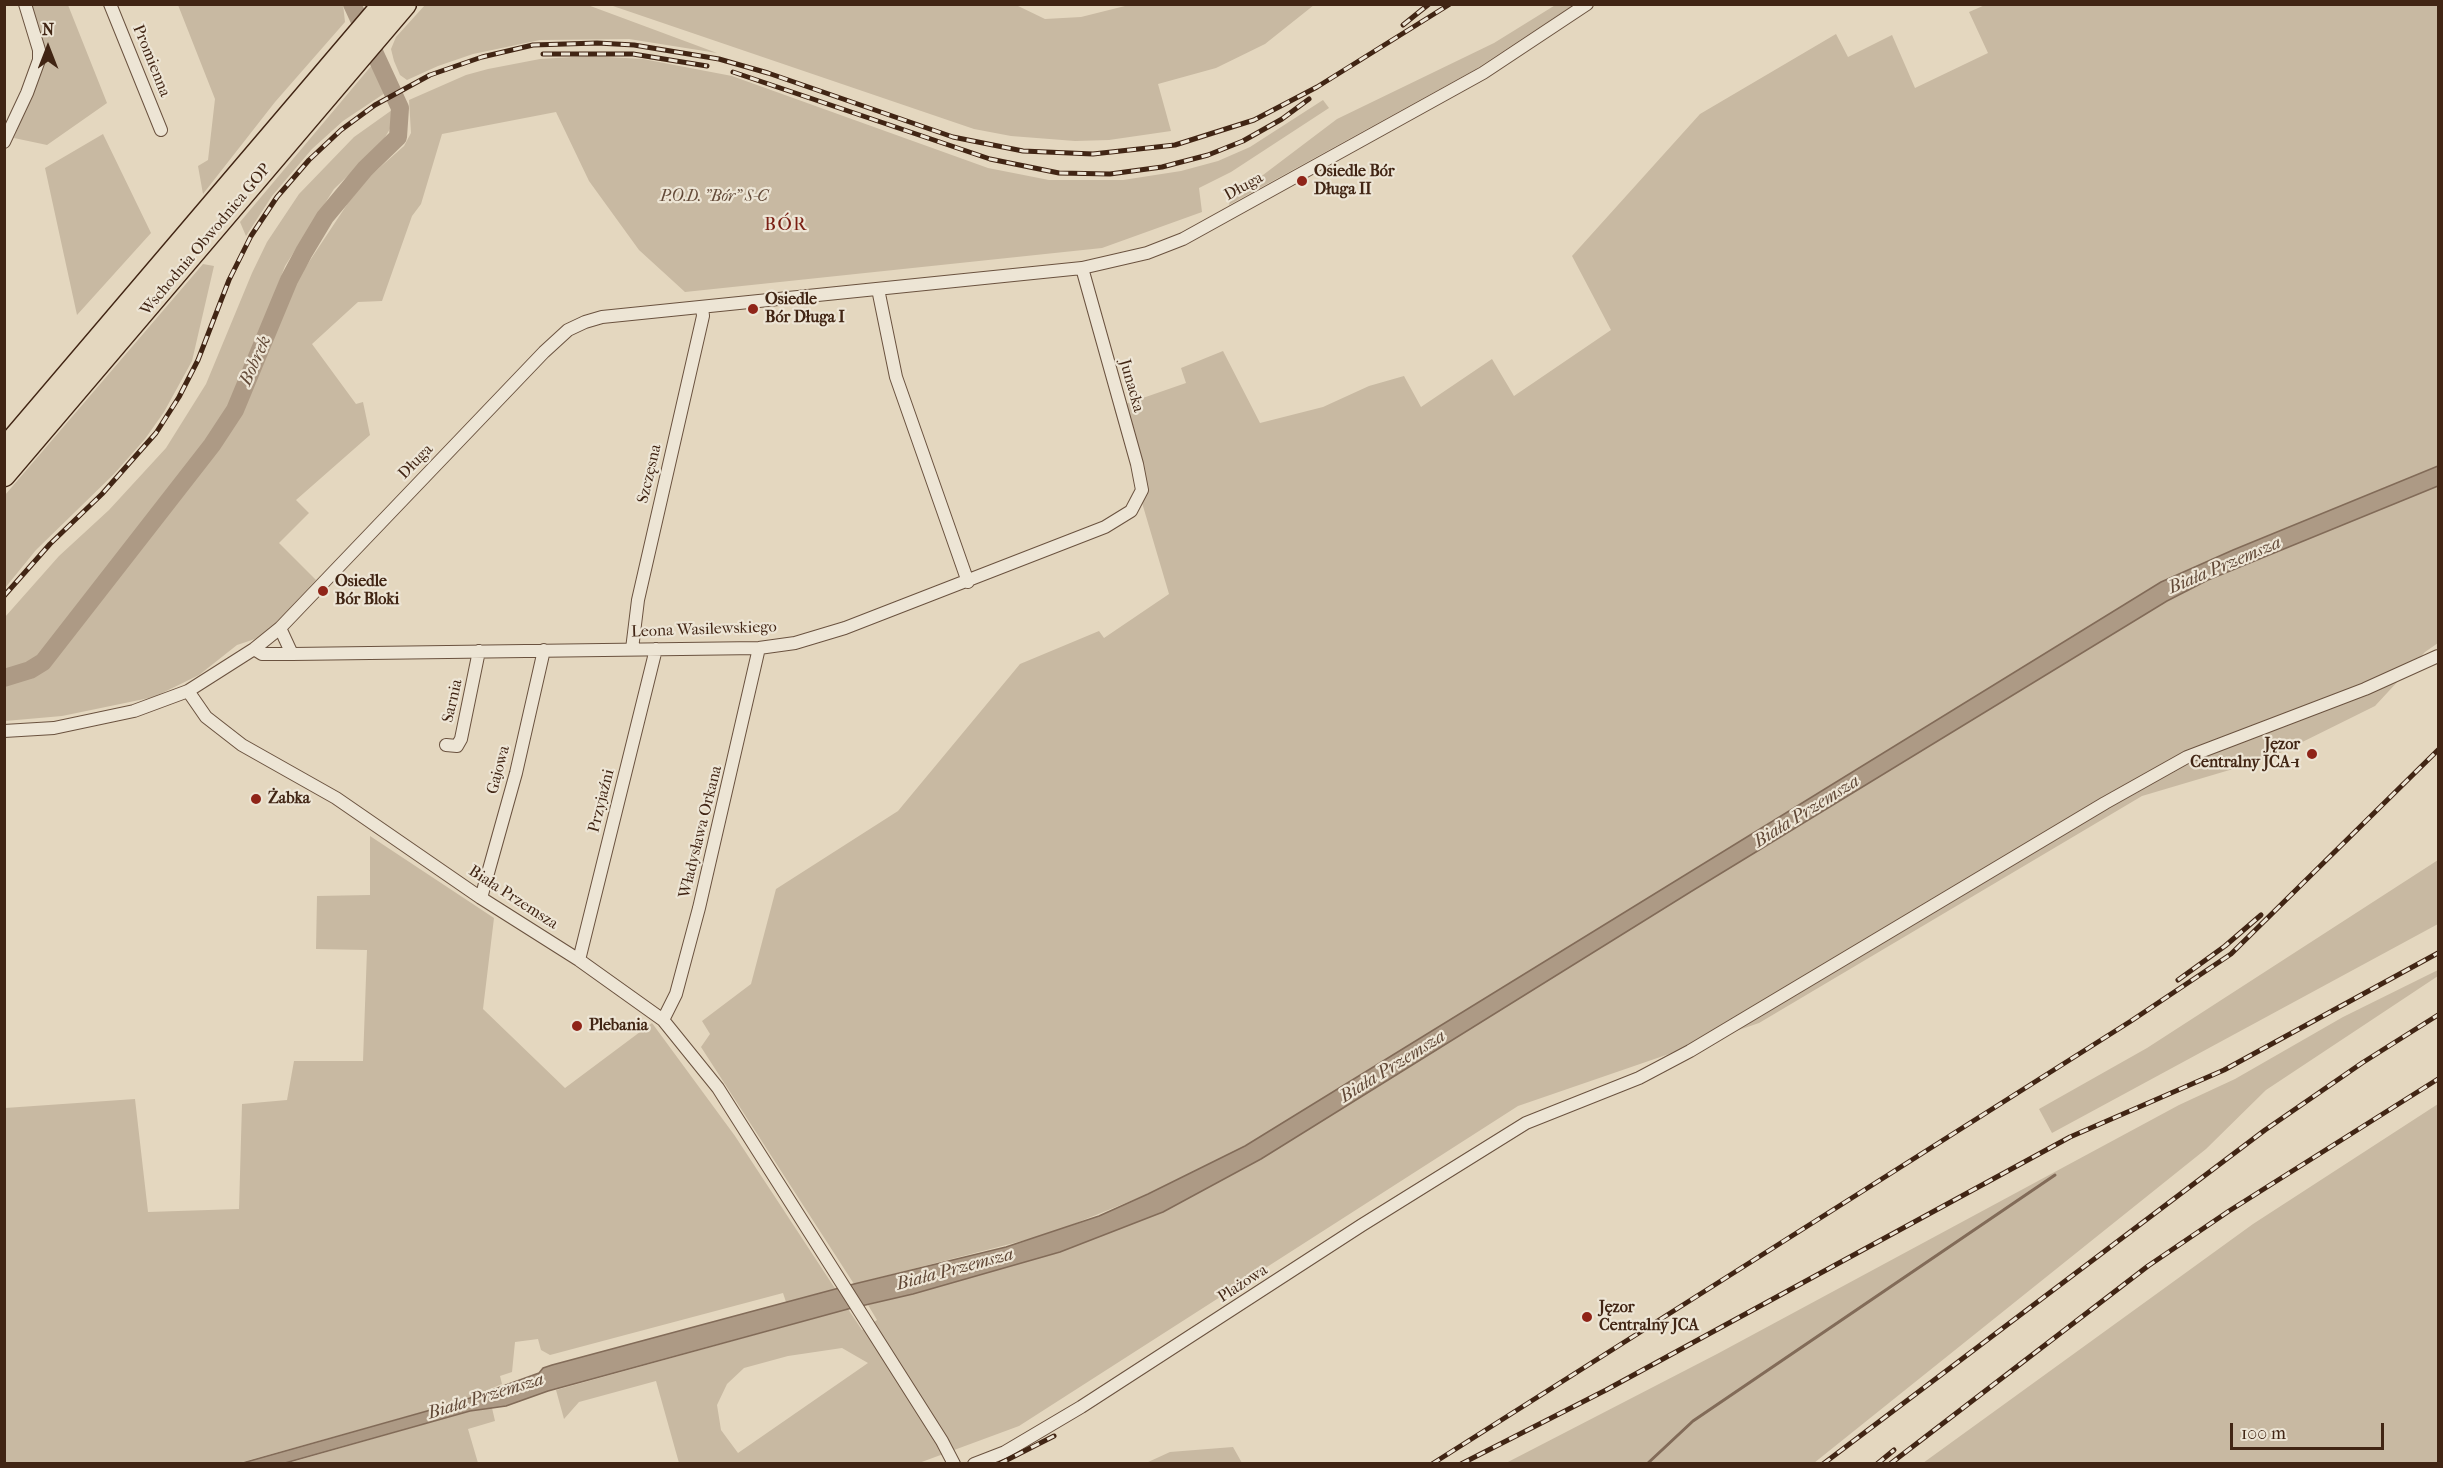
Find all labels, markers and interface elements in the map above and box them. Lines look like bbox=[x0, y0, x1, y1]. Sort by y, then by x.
north arrow bbox=[18, 18, 78, 78]
text: N bbox=[42, 20, 54, 39]
street label: Promienna bbox=[128, 22, 174, 100]
street label: Wschodnia Obwodnica GOP bbox=[137, 160, 275, 320]
place label: Osiedle Bór Długa II bbox=[1314, 162, 1395, 200]
street label: Długa bbox=[1221, 169, 1267, 205]
marker: Osiedle Bór Długa II bbox=[1295, 174, 1309, 188]
park label: P.O.D. "Bór" S-C bbox=[660, 187, 768, 207]
district label: BÓR bbox=[764, 215, 808, 237]
place label: Osiedle Bór Długa I bbox=[765, 290, 845, 328]
marker: Osiedle Bór Długa I bbox=[746, 302, 760, 316]
water label: Bobrek bbox=[235, 333, 277, 389]
street label: Junacka bbox=[1114, 357, 1148, 415]
street label: Długa bbox=[395, 440, 437, 484]
street label: Szczęsna bbox=[634, 443, 666, 505]
water label: Biała Przemsza bbox=[2165, 533, 2285, 599]
place label: Osiedle Bór Bloki bbox=[335, 572, 399, 610]
marker: Osiedle Bór Bloki bbox=[316, 584, 330, 598]
street label: Leona Wasilewskiego bbox=[631, 618, 777, 642]
street label: Sarnia bbox=[439, 677, 467, 725]
place label: Jęzor Centralny JCA-1 bbox=[2190, 735, 2300, 773]
street label: Gajowa bbox=[483, 744, 515, 796]
marker: Jęzor Centralny JCA-1 bbox=[2305, 747, 2319, 761]
street label: Władysława Orkana bbox=[675, 764, 727, 900]
street label: Przyjaźni bbox=[585, 767, 619, 835]
water label: Biała Przemsza bbox=[1750, 771, 1864, 853]
place label: Żabka bbox=[268, 789, 310, 809]
marker: Żabka bbox=[249, 792, 263, 806]
street label: Biała Przemsza bbox=[465, 862, 561, 934]
place label: Plebania bbox=[589, 1016, 648, 1036]
marker: Plebania bbox=[570, 1019, 584, 1033]
water label: Biała Przemsza bbox=[1336, 1026, 1450, 1108]
water label: Biała Przemsza bbox=[894, 1244, 1016, 1296]
street label: Plażowa bbox=[1215, 1261, 1271, 1307]
place label: Jęzor Centralny JCA bbox=[1599, 1298, 1699, 1336]
marker: Jęzor Centralny JCA bbox=[1580, 1310, 1594, 1324]
water label: Biała Przemsza bbox=[425, 1369, 547, 1425]
scale bar bbox=[2233, 1411, 2388, 1449]
text: 100 m bbox=[2241, 1423, 2286, 1444]

